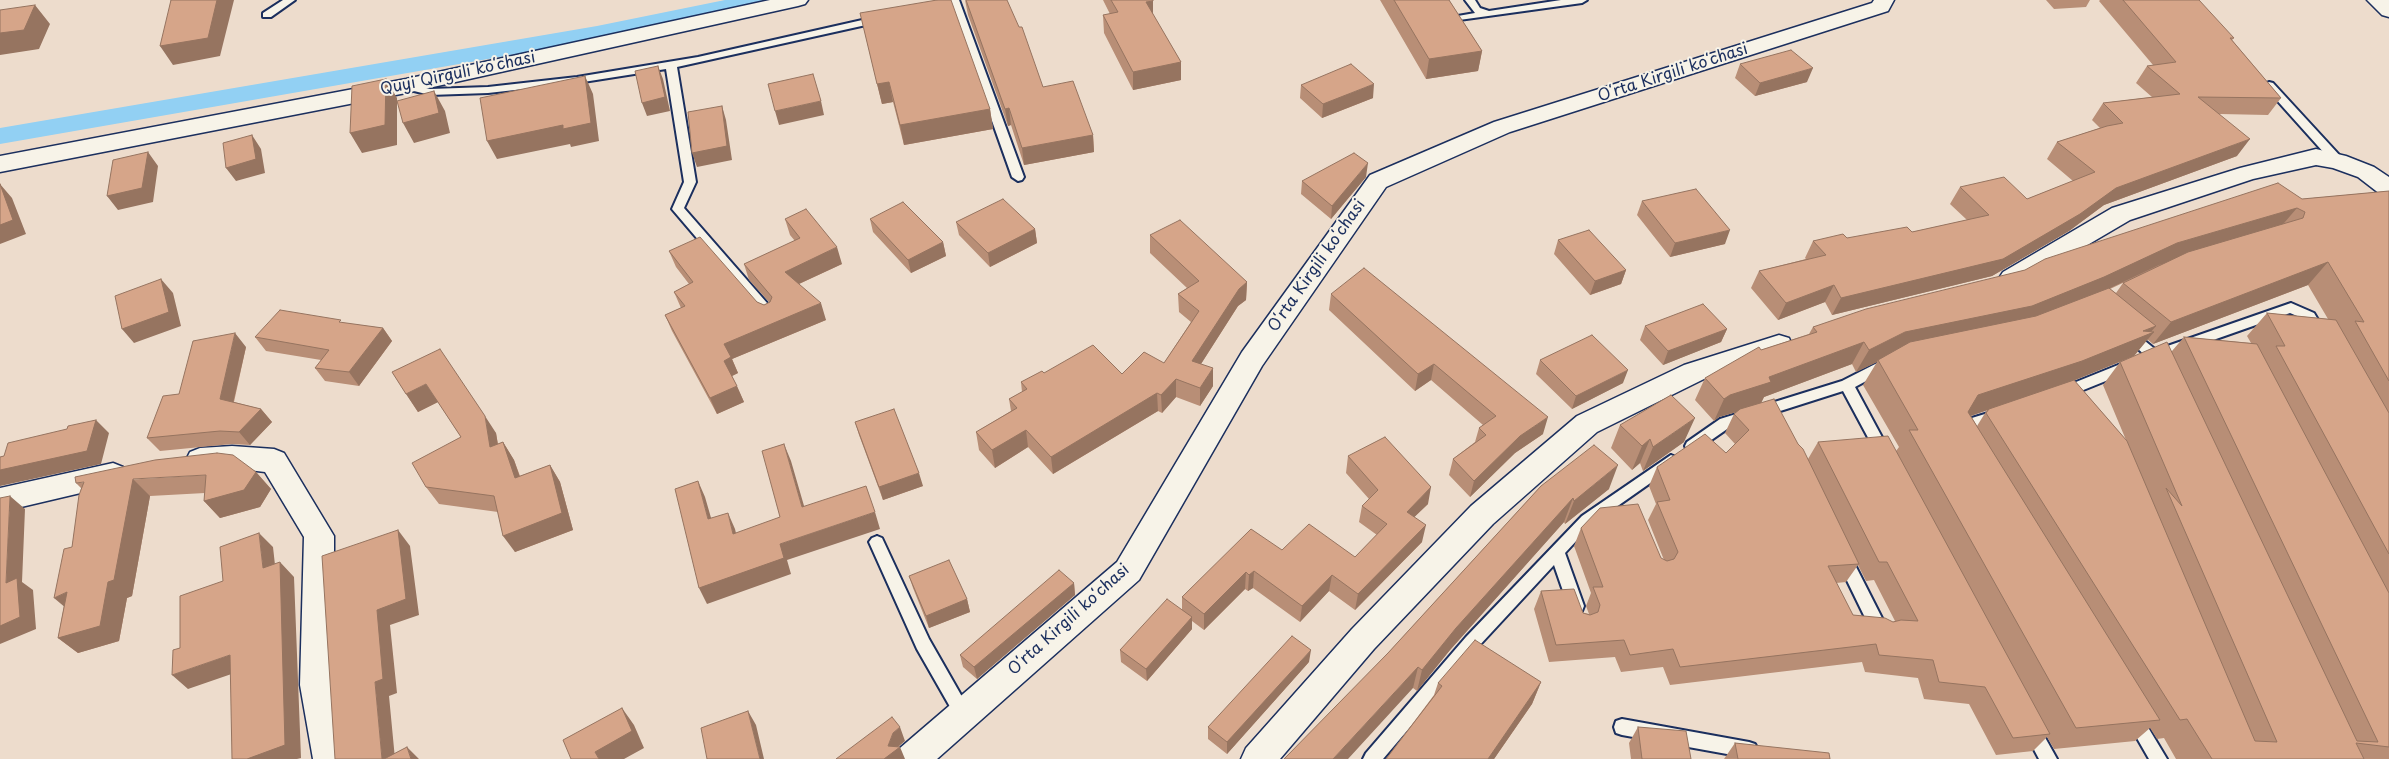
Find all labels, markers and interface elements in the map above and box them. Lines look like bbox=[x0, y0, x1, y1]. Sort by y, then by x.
street label: Oʻrta Kirgili koʻchasi bbox=[1595, 40, 1751, 106]
street label: Quyi Qirguli koʻchasi bbox=[379, 48, 537, 100]
street label: Oʻrta Kirgili koʻchasi bbox=[1264, 196, 1370, 336]
street label: Oʻrta Kirgili koʻchasi bbox=[1004, 560, 1134, 680]

